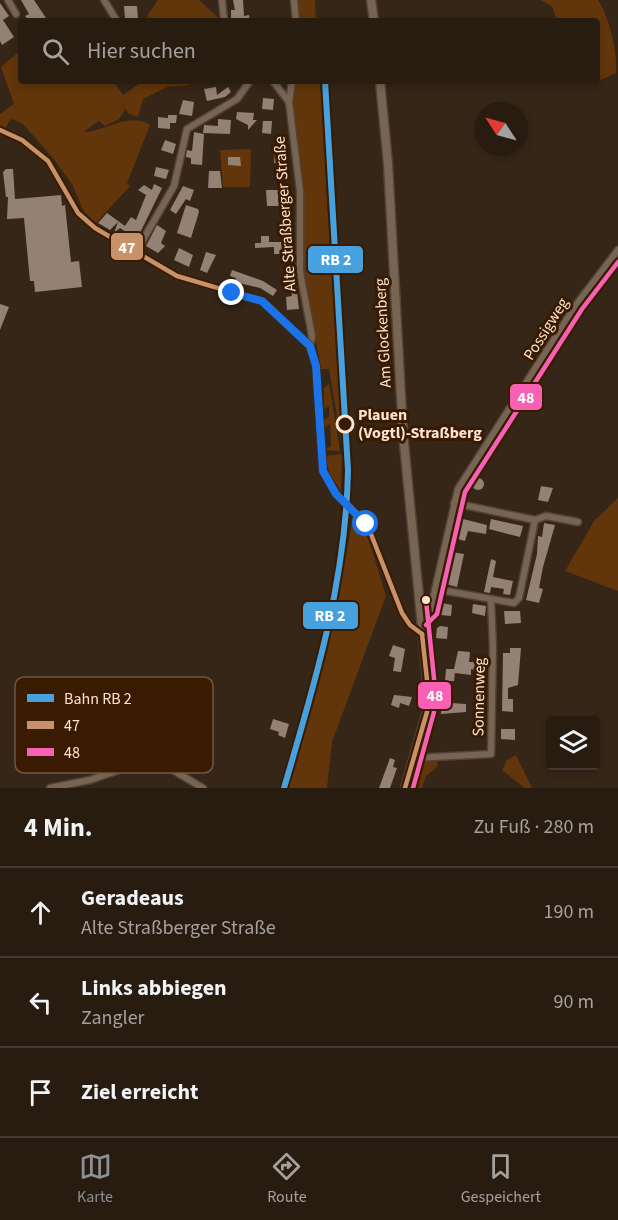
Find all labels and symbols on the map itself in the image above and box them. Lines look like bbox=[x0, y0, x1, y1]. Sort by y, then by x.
north arrow bbox=[474, 102, 528, 156]
street label: Alte Straßberger Straße bbox=[269, 135, 301, 292]
line badge: 47 bbox=[110, 232, 144, 261]
text: 47 bbox=[119, 237, 135, 259]
line badge: RB 2 bbox=[307, 245, 364, 274]
text: RB 2 bbox=[320, 249, 352, 271]
street label: Am Glockenberg bbox=[369, 278, 397, 388]
route end bbox=[218, 279, 244, 305]
street label: Possigweg bbox=[518, 294, 574, 364]
line badge: 48 bbox=[509, 383, 543, 411]
text: 48 bbox=[518, 387, 534, 409]
place label: Plauen (Vogtl)-Straßberg bbox=[358, 404, 482, 444]
marker: Plauen (Vogtl)-Straßberg bbox=[336, 415, 354, 433]
route start bbox=[352, 510, 378, 536]
unlabelled marker bbox=[420, 594, 432, 606]
line badge: RB 2 bbox=[302, 601, 359, 630]
text: RB 2 bbox=[314, 605, 346, 627]
street label: Sonnenweg bbox=[467, 657, 491, 737]
legend bbox=[15, 677, 213, 773]
line badge: 48 bbox=[417, 681, 452, 710]
text: 48 bbox=[427, 685, 443, 707]
text: Bahn RB 2 bbox=[64, 688, 132, 710]
text: 47 bbox=[64, 715, 80, 737]
text: 48 bbox=[64, 742, 80, 764]

